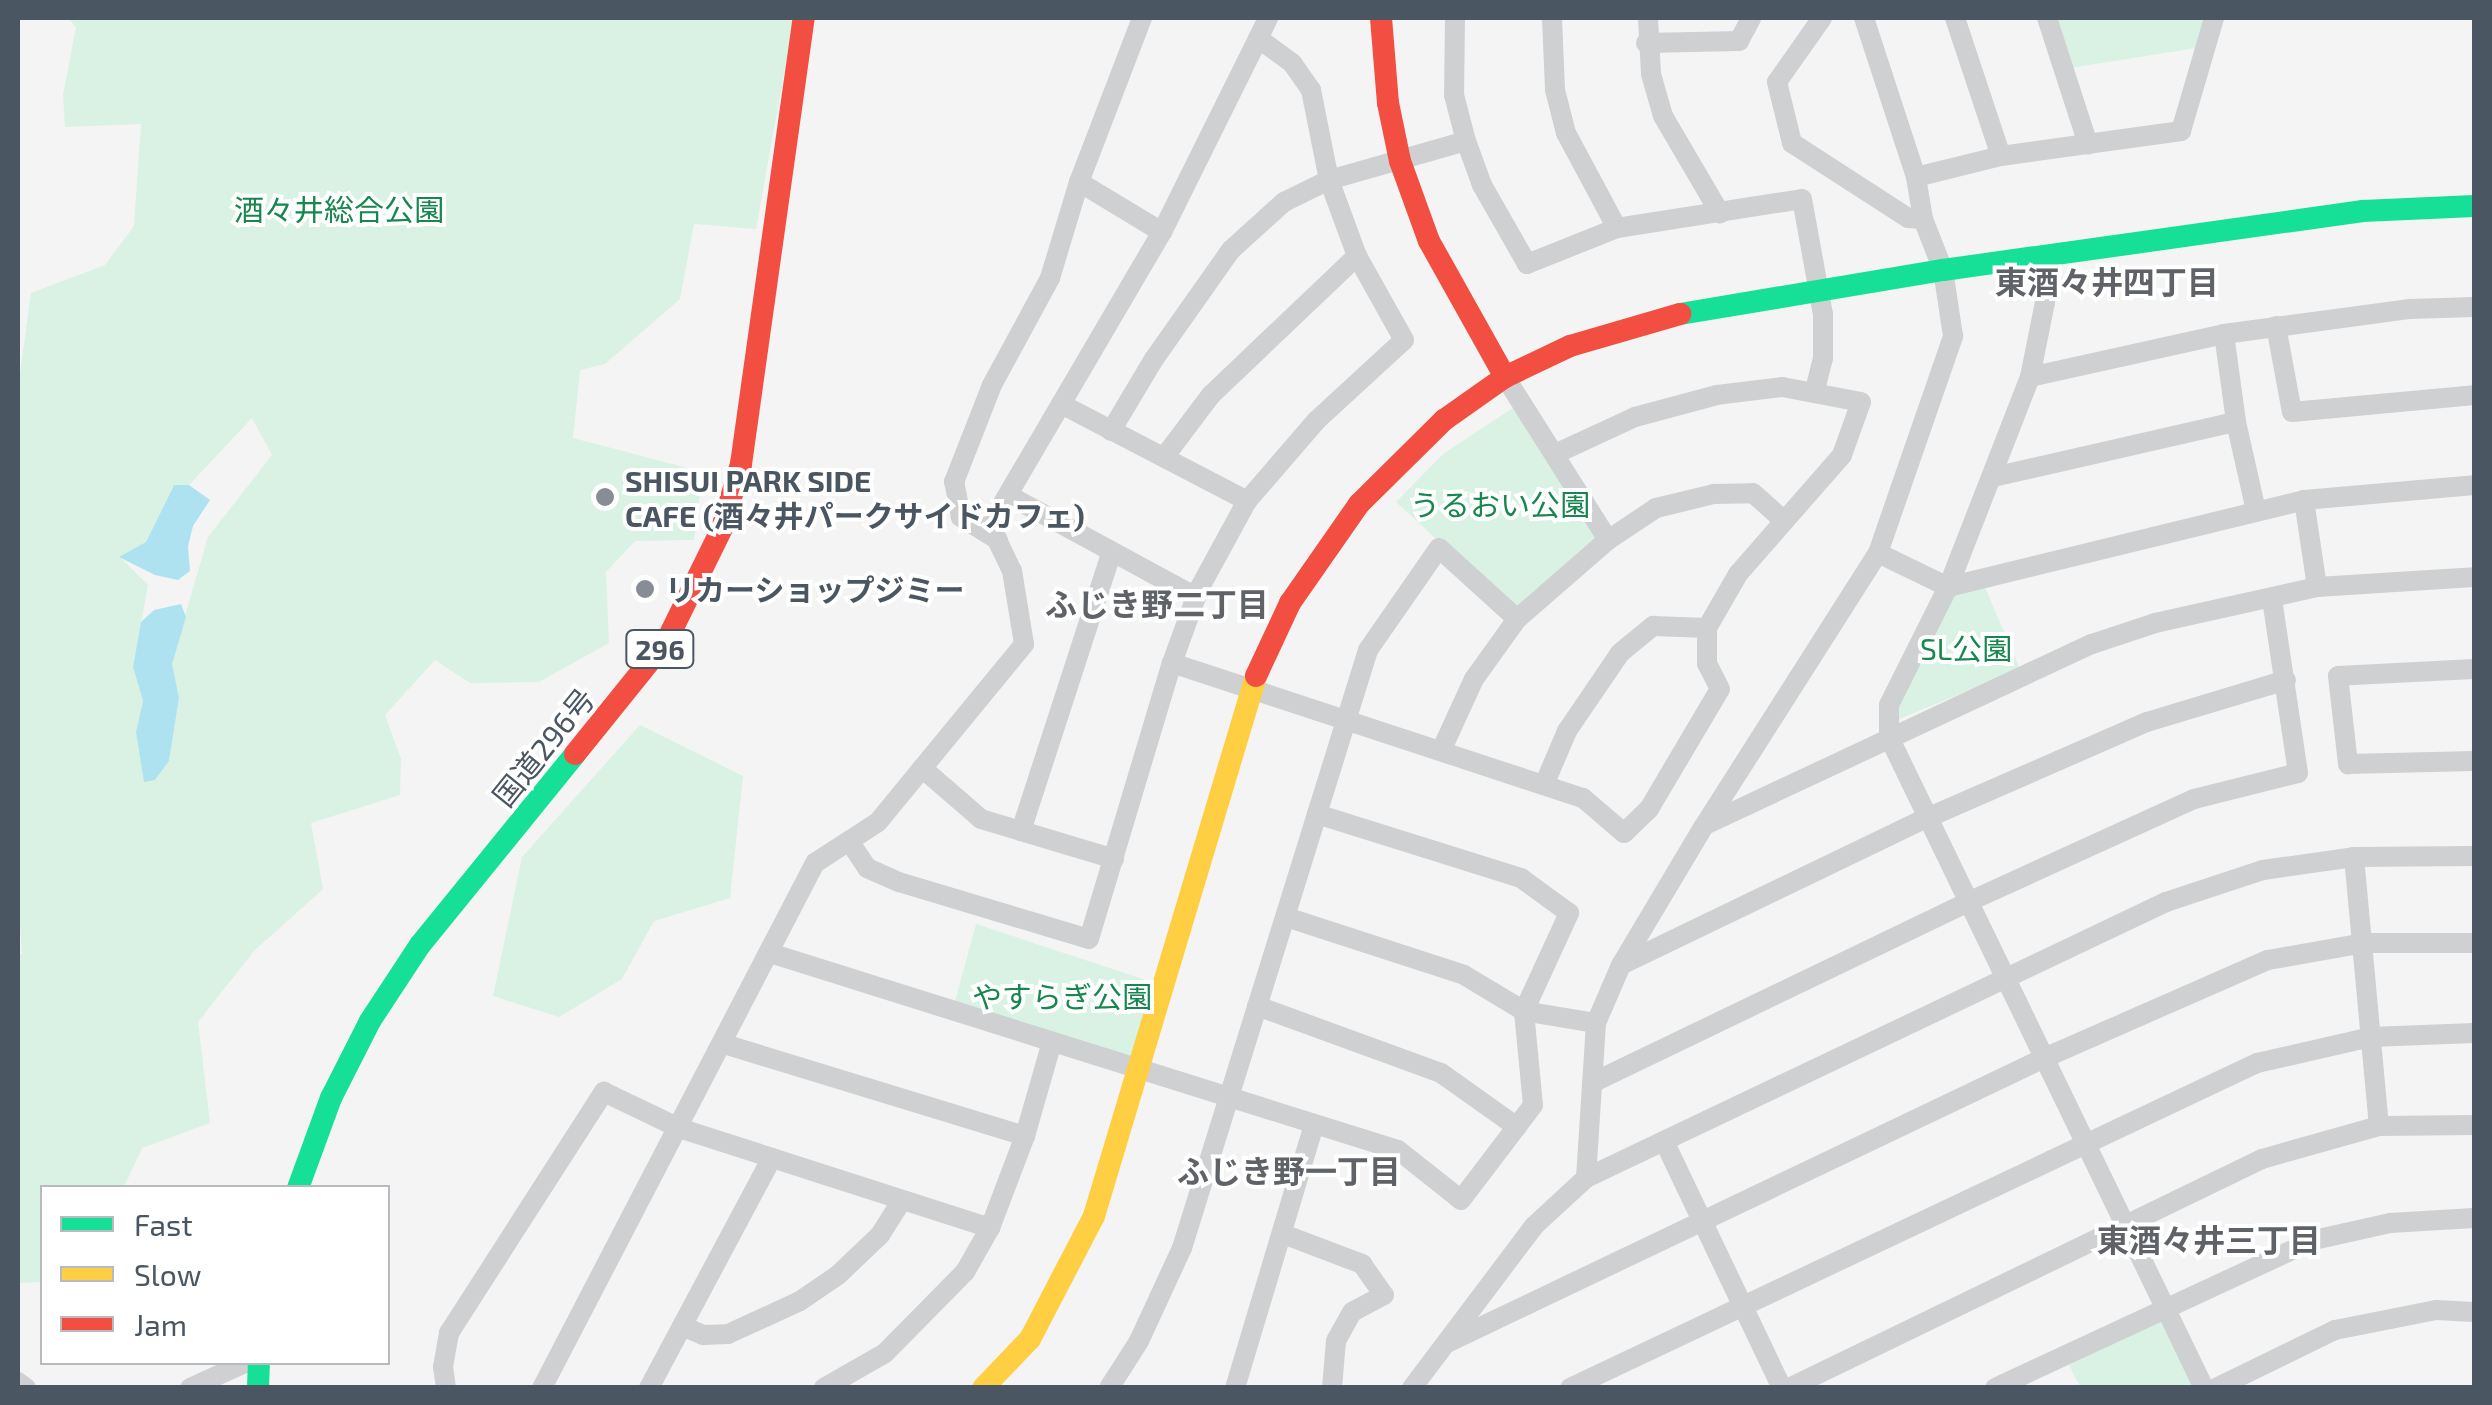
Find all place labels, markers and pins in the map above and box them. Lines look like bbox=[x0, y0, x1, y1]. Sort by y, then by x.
place label: SHISUI PARK SIDE CAFE (酒々井パークサイドカフェ) bbox=[625, 462, 1085, 532]
marker: SHISUI PARK SIDE CAFE (酒々井パークサイドカフェ) bbox=[594, 486, 616, 508]
place label: リカーショップジミー bbox=[665, 571, 965, 607]
marker: リカーショップジミー bbox=[634, 578, 656, 600]

